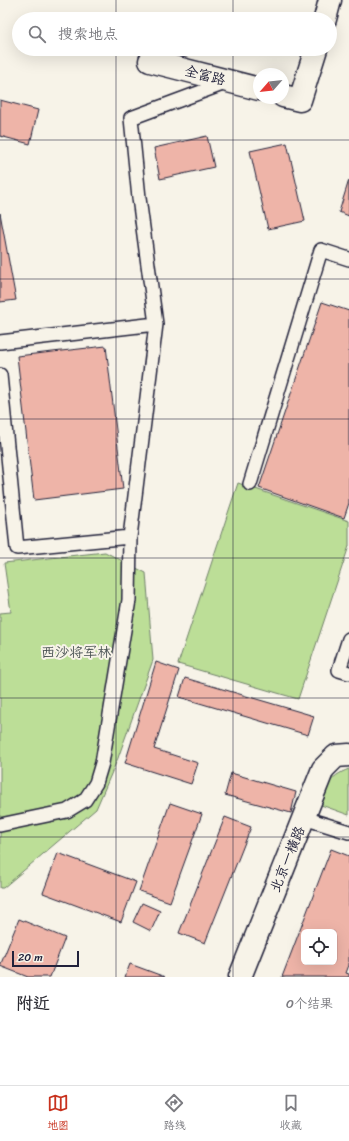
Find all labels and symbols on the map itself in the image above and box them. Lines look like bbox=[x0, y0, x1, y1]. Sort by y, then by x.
street label: 全富路 bbox=[181, 58, 228, 93]
north arrow bbox=[253, 68, 289, 104]
park label: 西沙将军林 bbox=[41, 640, 112, 665]
street label: 北京一横路 bbox=[263, 822, 312, 896]
scale bar bbox=[12, 949, 79, 968]

